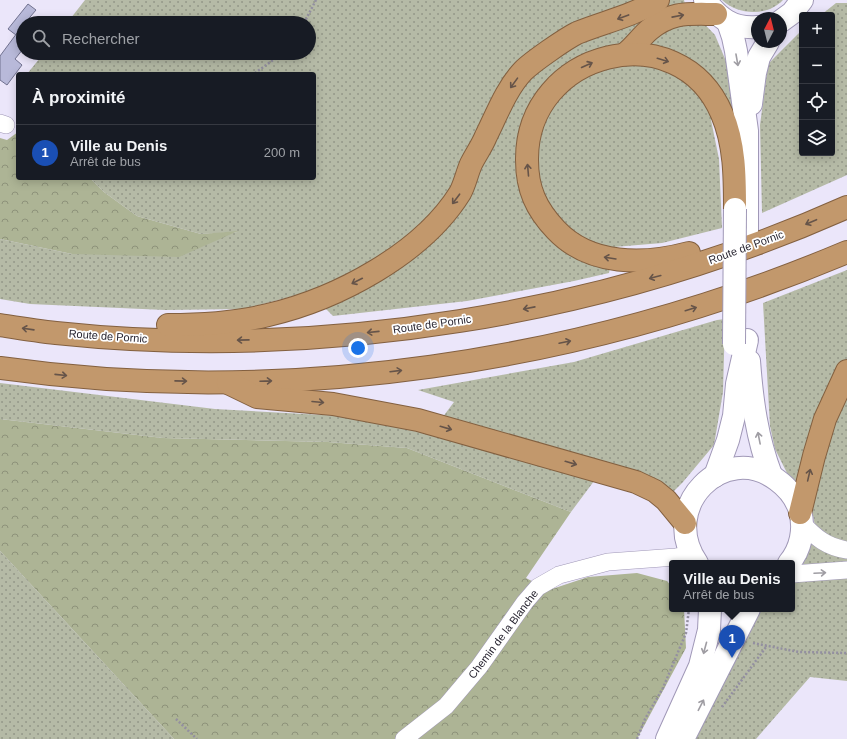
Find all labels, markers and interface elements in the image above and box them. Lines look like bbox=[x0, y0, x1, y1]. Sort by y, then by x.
one-way arrow bbox=[671, 11, 684, 19]
north arrow bbox=[751, 12, 787, 48]
map controls bbox=[799, 12, 835, 156]
button: + bbox=[799, 12, 835, 48]
one-way arrow bbox=[618, 13, 630, 21]
search box bbox=[16, 16, 316, 60]
icon: search bbox=[30, 27, 52, 49]
text: Rechercher bbox=[62, 30, 140, 47]
button: − bbox=[799, 48, 835, 84]
one-way arrow bbox=[733, 53, 741, 66]
one-way arrow bbox=[657, 57, 670, 64]
one-way arrow bbox=[581, 61, 593, 68]
one-way arrow bbox=[510, 78, 518, 89]
button: locate bbox=[799, 84, 835, 120]
text: À proximité bbox=[32, 88, 126, 107]
button: layers bbox=[799, 120, 835, 156]
text: Ville au Denis bbox=[70, 137, 167, 154]
text: 1 bbox=[41, 145, 49, 160]
text: 200 m bbox=[264, 145, 300, 160]
text: Arrêt de bus bbox=[70, 154, 141, 169]
one-way arrow bbox=[524, 164, 531, 177]
one-way arrow bbox=[451, 193, 460, 204]
one-way arrow bbox=[806, 219, 818, 226]
street label: Route de Pornic bbox=[707, 228, 786, 266]
one-way arrow bbox=[604, 254, 617, 262]
one-way arrow bbox=[649, 274, 662, 281]
one-way arrow bbox=[351, 278, 363, 285]
one-way arrow bbox=[523, 304, 536, 312]
one-way arrow bbox=[684, 305, 697, 312]
street label: Route de Pornic bbox=[392, 313, 472, 335]
one-way arrow bbox=[21, 325, 34, 333]
street label: Route de Pornic bbox=[68, 327, 148, 345]
one-way arrow bbox=[367, 328, 380, 336]
one-way arrow bbox=[237, 336, 250, 344]
your location bbox=[348, 338, 368, 358]
one-way arrow bbox=[558, 338, 571, 346]
one-way arrow bbox=[389, 367, 402, 375]
one-way arrow bbox=[54, 371, 67, 379]
one-way arrow bbox=[174, 377, 187, 385]
one-way arrow bbox=[259, 377, 272, 385]
one-way arrow bbox=[311, 399, 324, 406]
one-way arrow bbox=[439, 424, 452, 432]
one-way arrow bbox=[755, 432, 763, 445]
one-way arrow bbox=[564, 460, 577, 467]
one-way arrow bbox=[806, 469, 814, 482]
popup bbox=[669, 560, 795, 612]
one-way arrow bbox=[813, 569, 826, 576]
text: Ville au Denis bbox=[683, 570, 781, 587]
street label: Chemin de la Blanche bbox=[466, 587, 540, 681]
text: Arrêt de bus bbox=[683, 587, 754, 602]
pin: 1 bbox=[719, 625, 745, 658]
one-way arrow bbox=[701, 641, 708, 654]
one-way arrow bbox=[698, 699, 705, 711]

